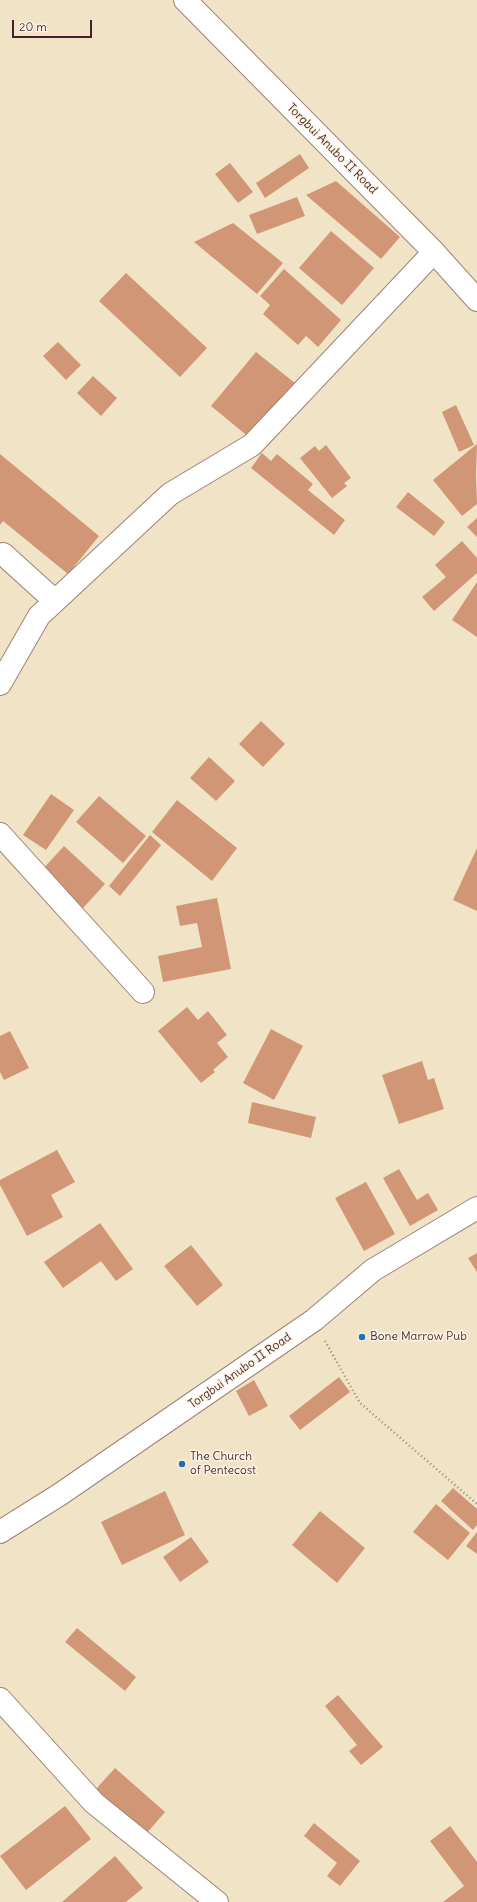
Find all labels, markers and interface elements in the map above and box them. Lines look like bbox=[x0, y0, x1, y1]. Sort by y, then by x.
scale bar bbox=[14, 12, 94, 38]
text: 20 m bbox=[19, 19, 47, 34]
street label: Torgbui Anubo II Road bbox=[284, 101, 380, 197]
street label: Torgbui Anubo II Road bbox=[186, 1330, 294, 1412]
place label: Bone Marrow Pub bbox=[370, 1330, 467, 1344]
marker: Bone Marrow Pub bbox=[357, 1332, 367, 1342]
place label: The Church of Pentecost bbox=[190, 1450, 256, 1478]
marker: The Church of Pentecost bbox=[177, 1459, 187, 1469]

